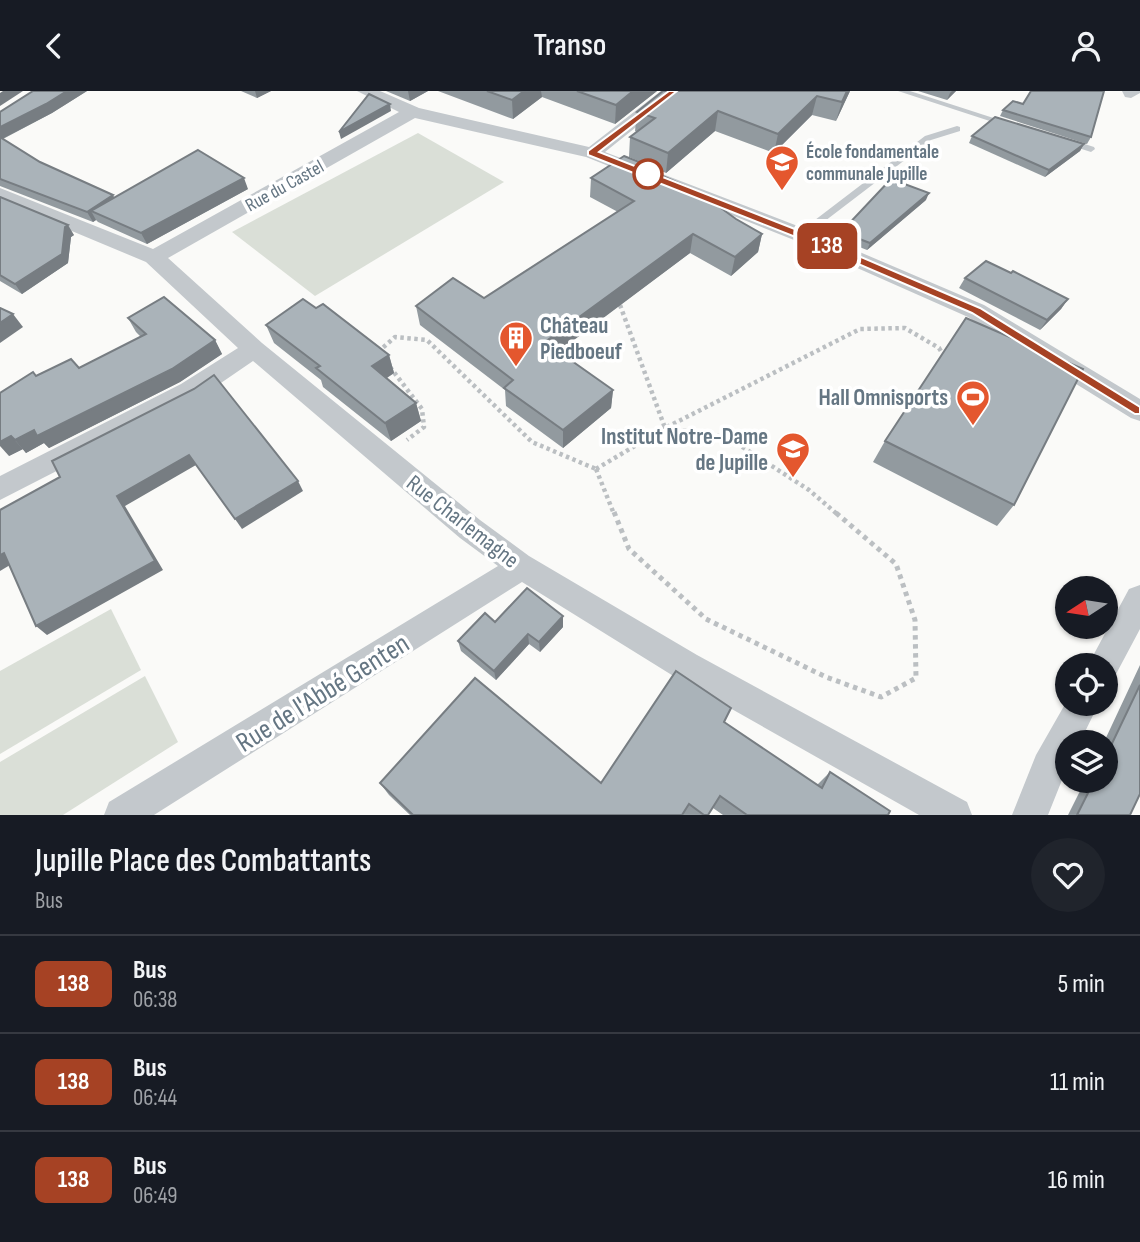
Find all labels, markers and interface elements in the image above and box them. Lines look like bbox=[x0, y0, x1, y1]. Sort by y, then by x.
text: Transo bbox=[533, 26, 607, 65]
icon: back bbox=[35, 27, 73, 65]
icon: person bbox=[1067, 27, 1105, 65]
place label: École fondamentale communale Jupille bbox=[806, 141, 939, 186]
school or university icon: École fondamentale communale Jupille bbox=[763, 143, 801, 192]
street label: Rue du Castel bbox=[241, 155, 328, 217]
unlabelled marker bbox=[633, 159, 663, 189]
line badge: 138 bbox=[787, 223, 867, 269]
text: 138 bbox=[811, 231, 843, 260]
place label: Château Piedboeuf bbox=[540, 312, 623, 366]
building icon: Château Piedboeuf bbox=[497, 319, 535, 368]
sports icon: Hall Omnisports bbox=[954, 378, 992, 427]
place label: Hall Omnisports bbox=[819, 384, 948, 412]
place label: Institut Notre-Dame de Jupille bbox=[601, 423, 768, 477]
school or university icon: Institut Notre-Dame de Jupille bbox=[774, 430, 812, 479]
street label: Rue Charlemagne bbox=[401, 469, 524, 574]
north arrow bbox=[1055, 576, 1118, 639]
map controls bbox=[1055, 576, 1118, 793]
street label: Rue de l'Abbé Genten bbox=[230, 627, 415, 760]
button: locate bbox=[1055, 653, 1118, 716]
button: layers bbox=[1055, 730, 1118, 793]
button: heart bbox=[1031, 838, 1105, 912]
text: Jupille Place des Combattants bbox=[35, 841, 371, 881]
text: Bus bbox=[35, 887, 63, 915]
text: Bus bbox=[133, 955, 167, 986]
text: 138 bbox=[58, 969, 89, 998]
text: 5 min bbox=[1058, 969, 1105, 1000]
text: 06:38 bbox=[133, 986, 177, 1014]
text: Bus bbox=[133, 1053, 167, 1084]
text: 138 bbox=[58, 1067, 89, 1096]
text: 11 min bbox=[1050, 1067, 1105, 1098]
text: 06:44 bbox=[133, 1084, 177, 1112]
text: Bus bbox=[133, 1151, 167, 1182]
text: 138 bbox=[58, 1165, 89, 1194]
text: 16 min bbox=[1048, 1165, 1105, 1196]
text: 06:49 bbox=[133, 1182, 178, 1210]

